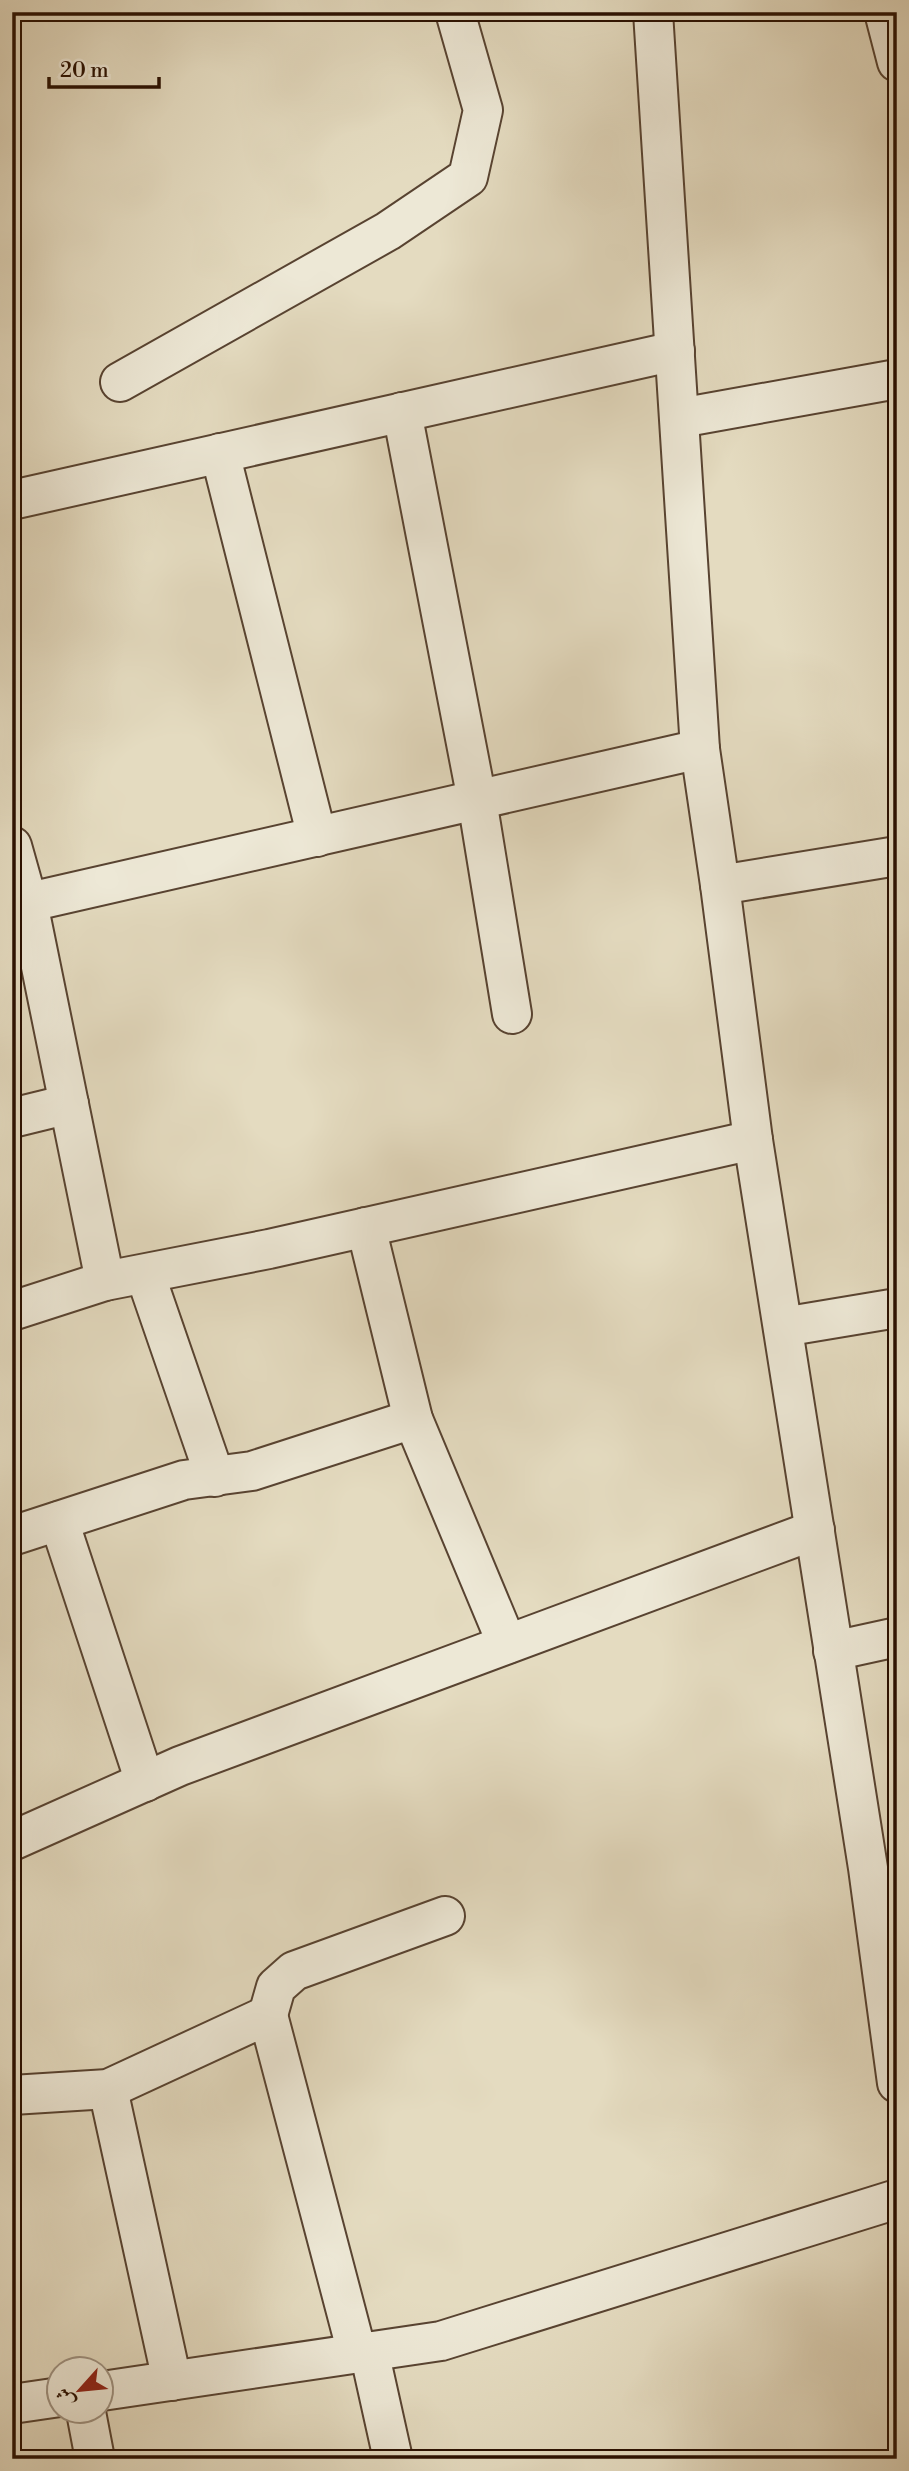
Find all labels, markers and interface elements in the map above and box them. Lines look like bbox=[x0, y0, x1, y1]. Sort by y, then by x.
scale bar bbox=[49, 46, 159, 90]
text: 20 m bbox=[60, 58, 109, 84]
north arrow bbox=[46, 2356, 116, 2426]
text: ش bbox=[51, 2383, 81, 2411]

